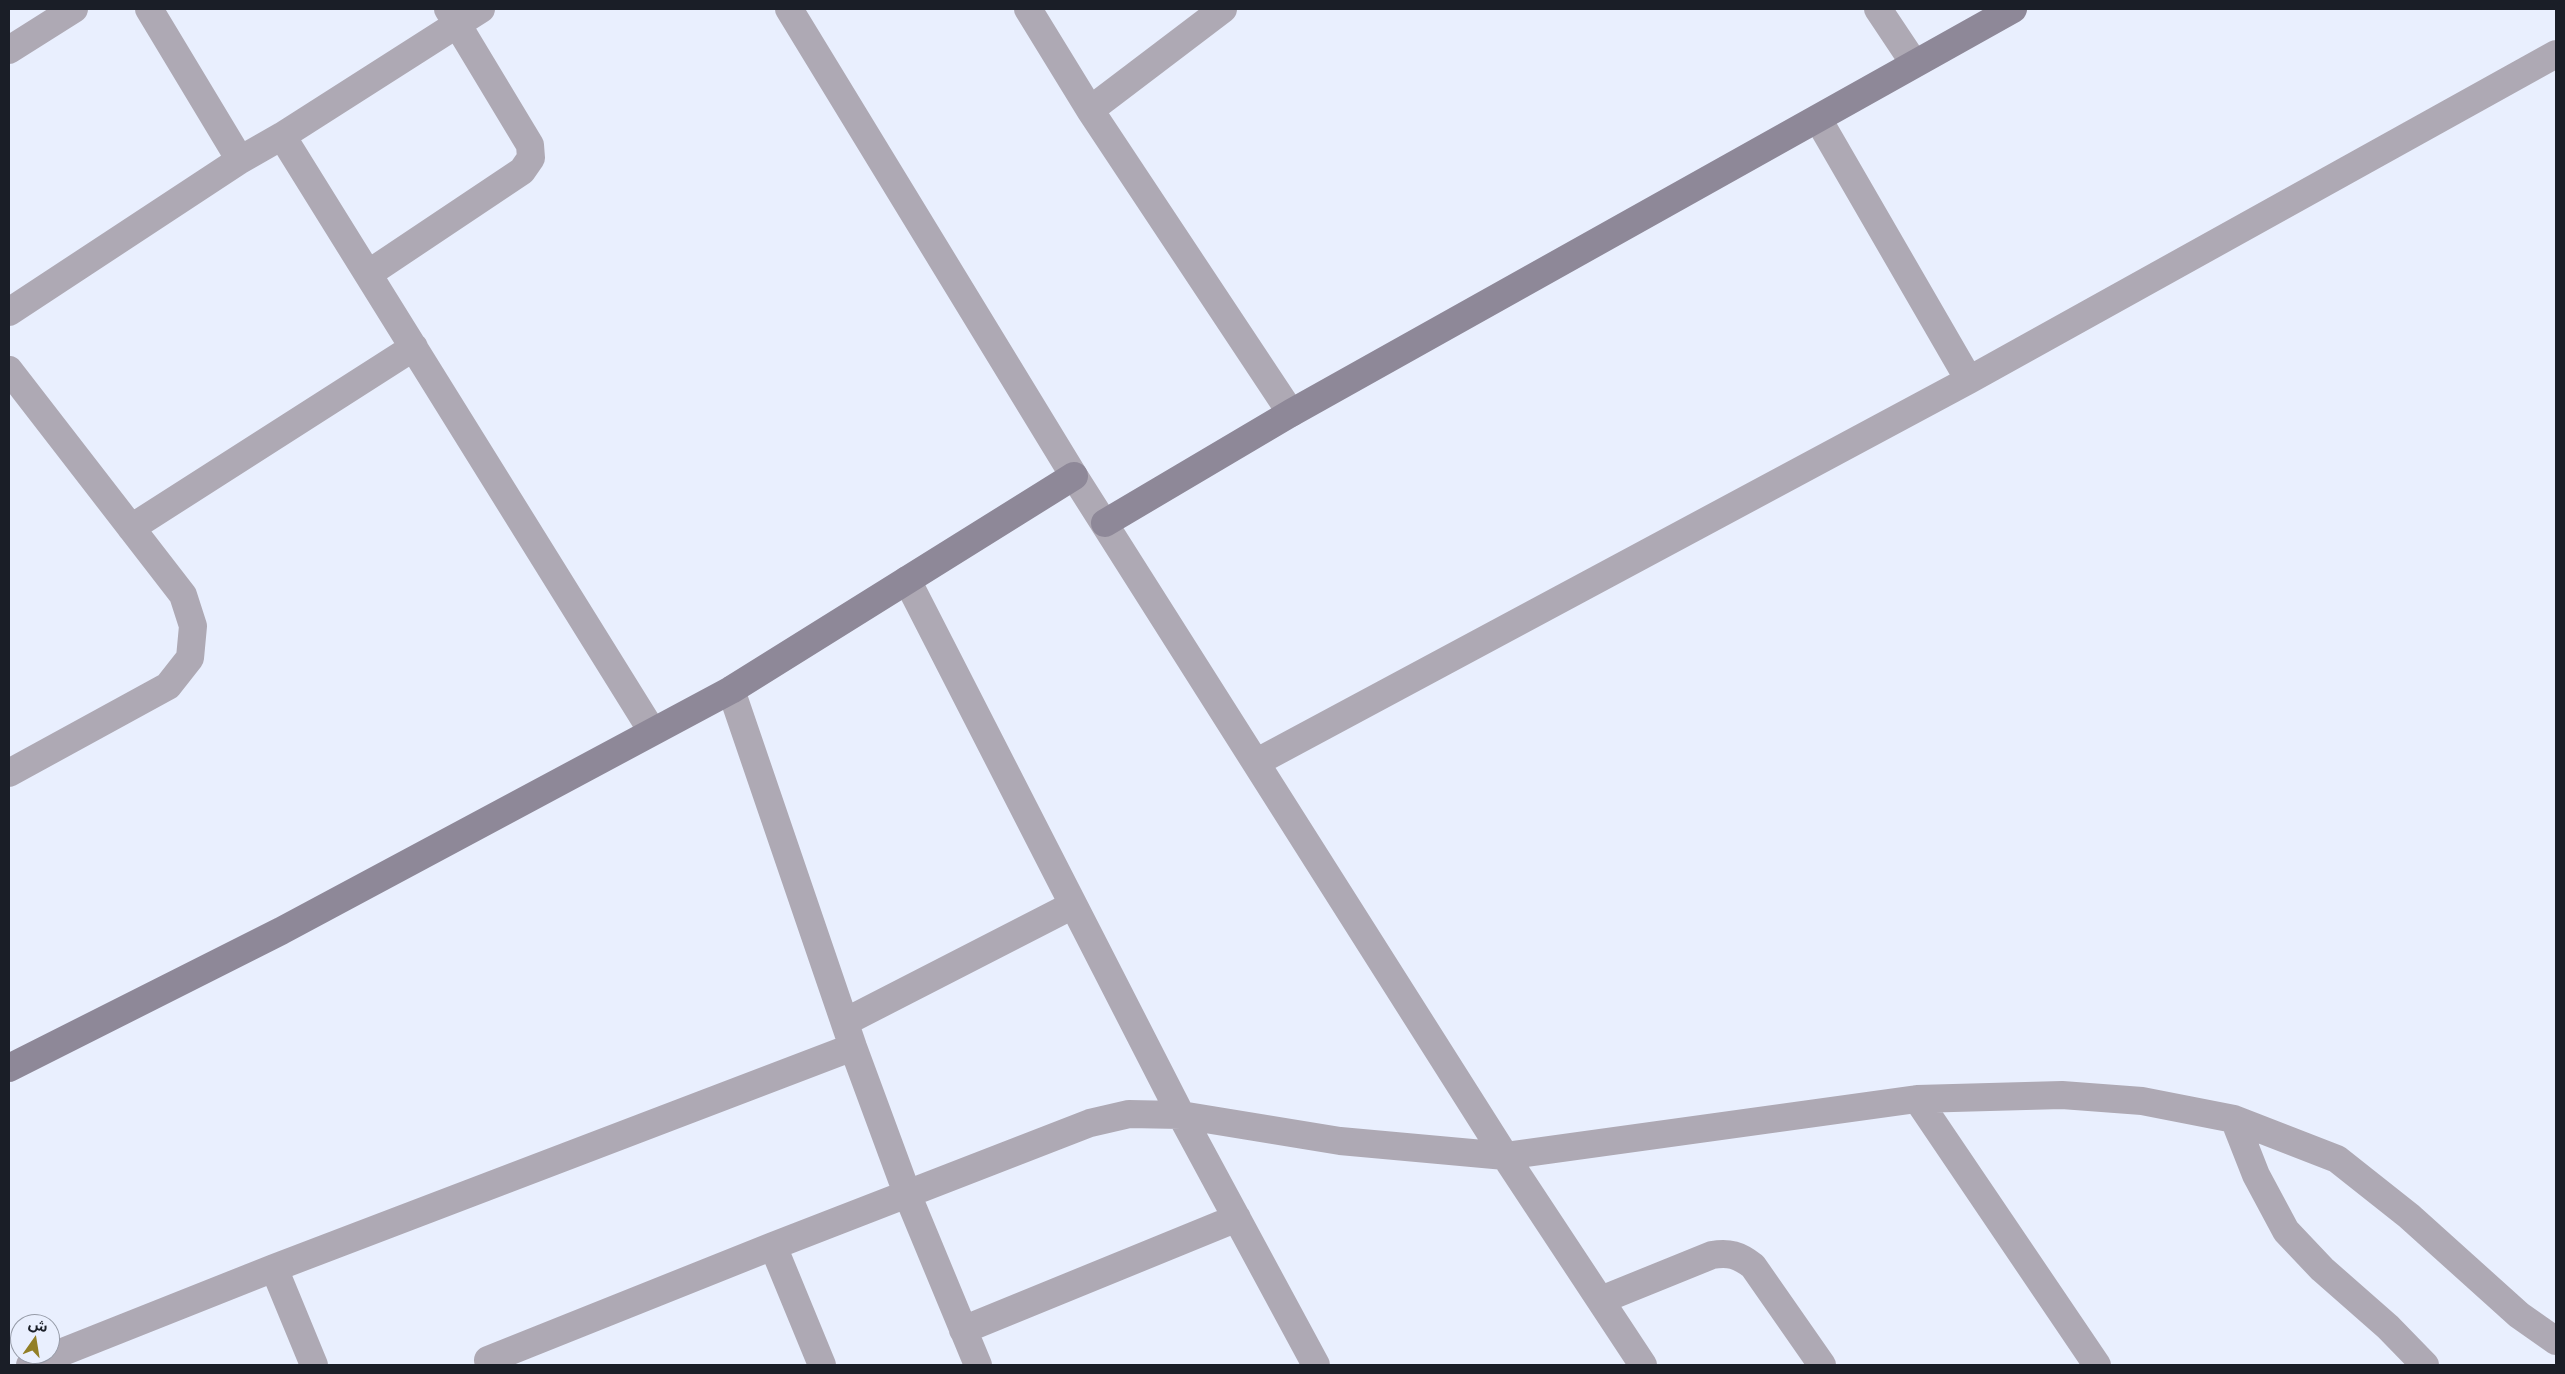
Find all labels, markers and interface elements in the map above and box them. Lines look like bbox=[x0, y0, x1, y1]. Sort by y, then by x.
north arrow bbox=[10, 1314, 60, 1364]
text: ش bbox=[27, 1314, 50, 1336]

